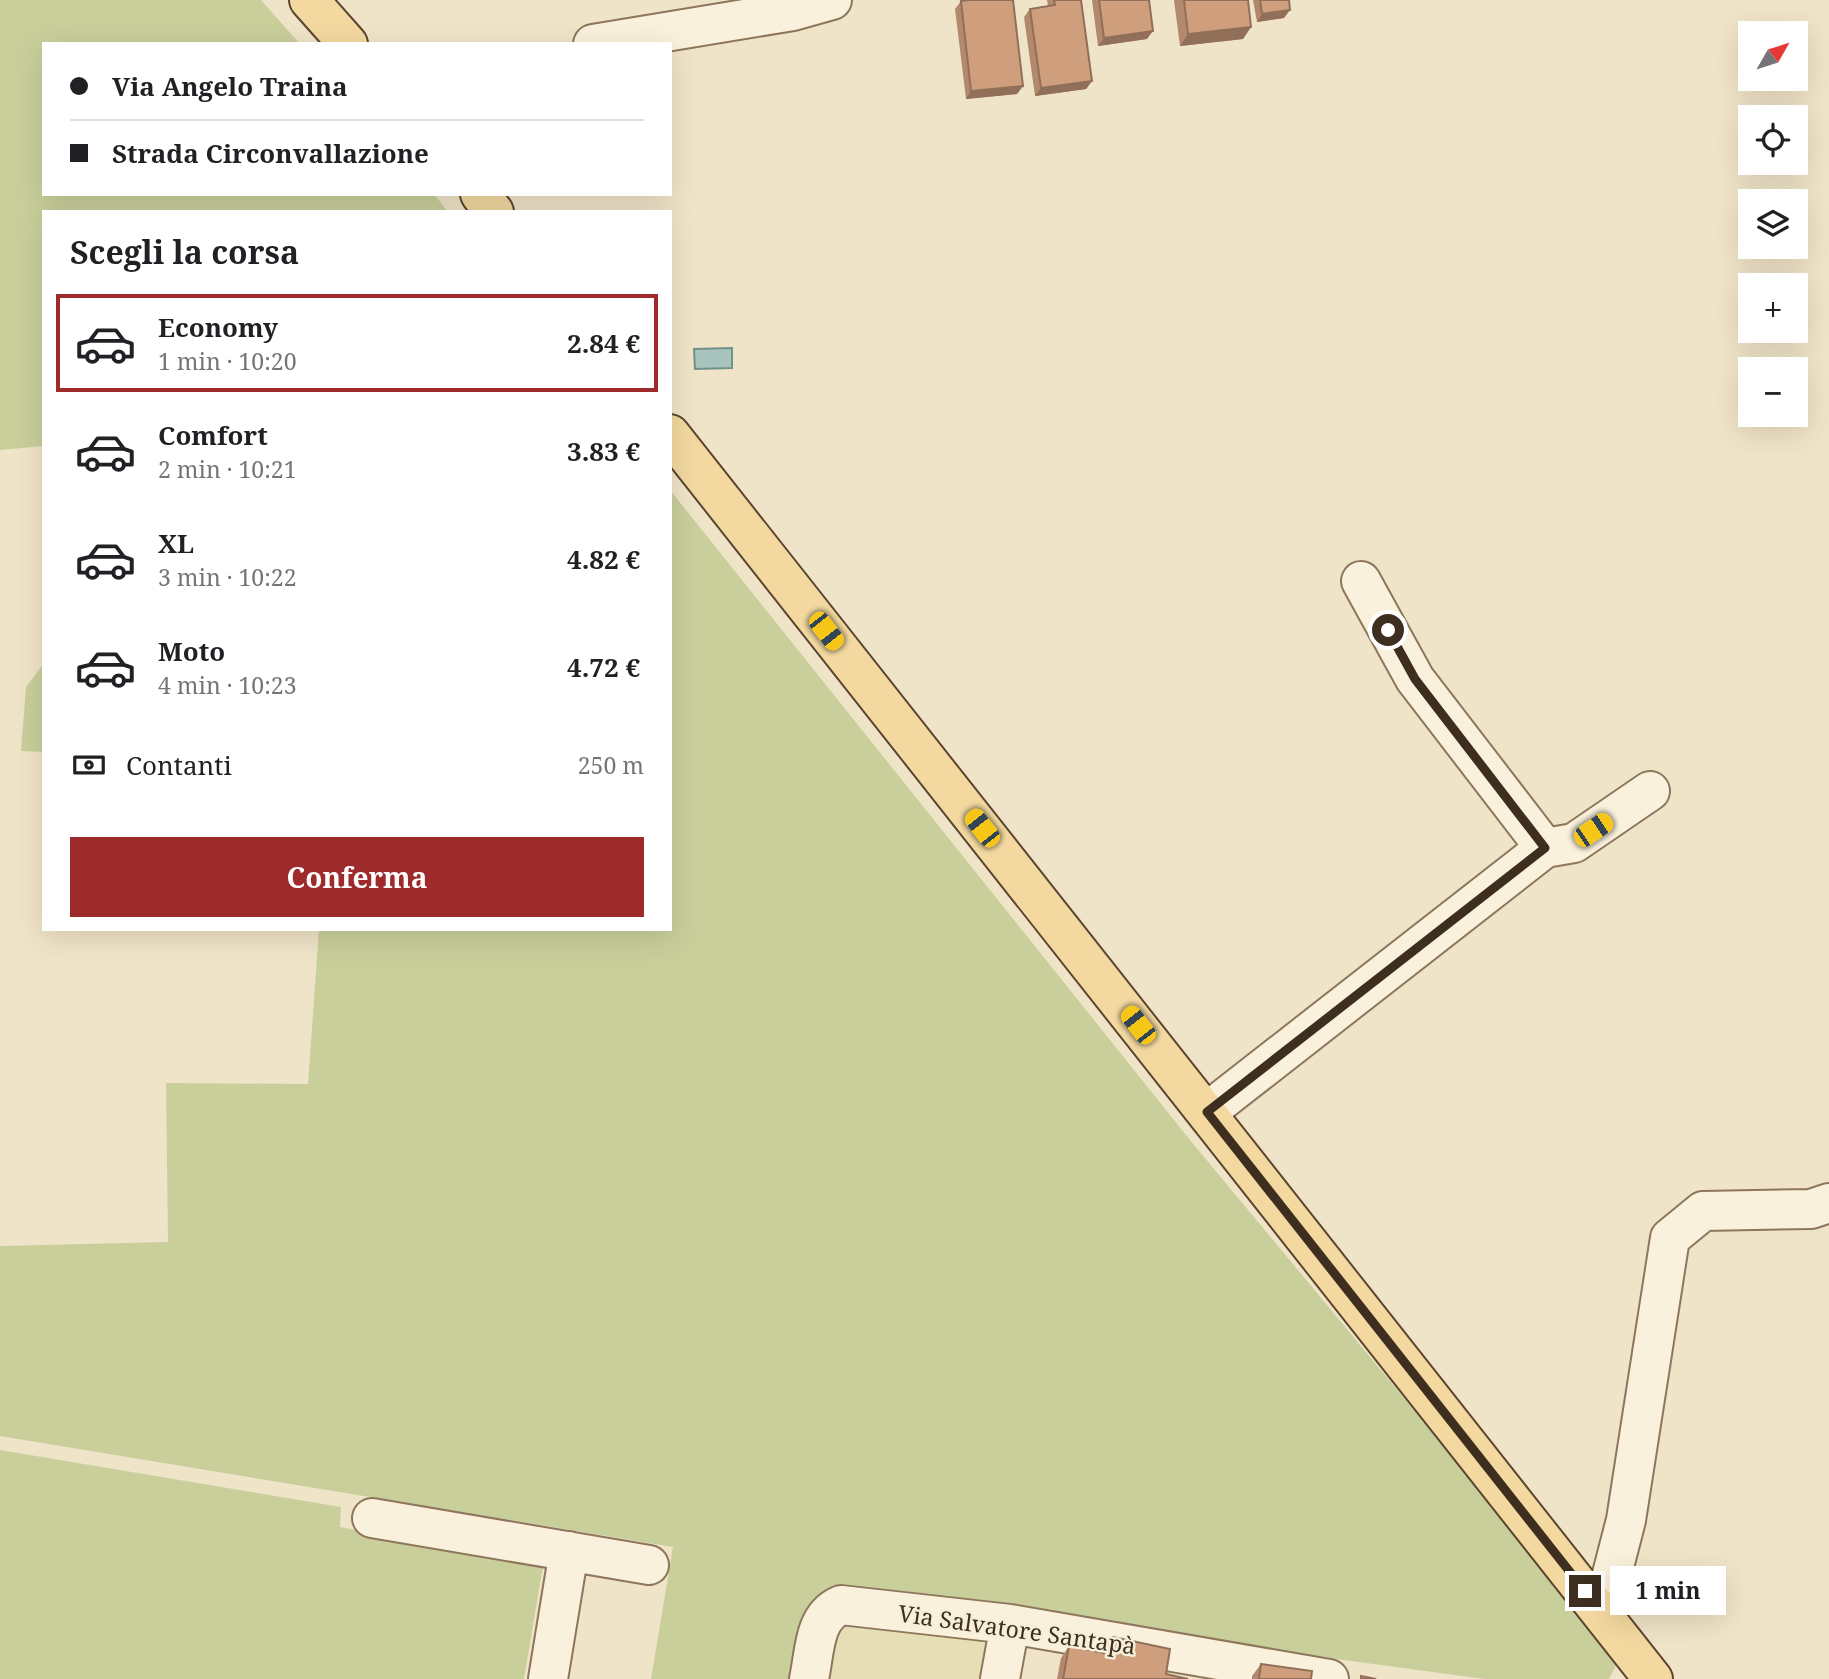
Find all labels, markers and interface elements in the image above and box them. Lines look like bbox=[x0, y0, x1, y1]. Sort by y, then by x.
north arrow bbox=[1738, 21, 1808, 91]
map controls bbox=[1738, 21, 1808, 427]
text: Via Angelo Traina bbox=[112, 68, 348, 104]
button: locate bbox=[1738, 105, 1808, 175]
text: Strada Circonvallazione bbox=[112, 135, 429, 171]
button: layers bbox=[1738, 189, 1808, 259]
text: Scegli la corsa bbox=[70, 230, 299, 273]
button: + bbox=[1738, 273, 1808, 343]
text: Economy bbox=[158, 309, 278, 345]
icon: car bbox=[74, 312, 137, 375]
text: 2.84 € bbox=[567, 325, 640, 361]
text: 1 min · 10:20 bbox=[158, 345, 296, 377]
button: − bbox=[1738, 357, 1808, 427]
text: Comfort bbox=[158, 417, 268, 453]
icon: car bbox=[74, 420, 137, 483]
text: 3.83 € bbox=[567, 433, 640, 469]
text: 2 min · 10:21 bbox=[158, 453, 296, 485]
text: XL bbox=[158, 525, 194, 561]
icon: car bbox=[74, 528, 137, 591]
text: 4.82 € bbox=[567, 541, 640, 577]
text: 3 min · 10:22 bbox=[158, 561, 296, 593]
car bbox=[805, 608, 848, 654]
route start bbox=[1372, 614, 1404, 646]
text: Moto bbox=[158, 633, 225, 669]
icon: car bbox=[74, 636, 137, 699]
text: 4.72 € bbox=[567, 649, 640, 685]
text: 4 min · 10:23 bbox=[158, 669, 296, 701]
icon: cash bbox=[70, 746, 108, 784]
text: Contanti bbox=[126, 747, 232, 783]
text: 250 m bbox=[578, 749, 644, 781]
car bbox=[961, 805, 1004, 851]
car bbox=[1570, 810, 1617, 850]
button: Conferma bbox=[70, 837, 644, 917]
car bbox=[1117, 1002, 1160, 1048]
callout: 1 min bbox=[1610, 1566, 1725, 1616]
text: 1 min bbox=[1635, 1574, 1701, 1606]
route end bbox=[1569, 1575, 1601, 1607]
street label: Via Salvatore Santapà bbox=[896, 1596, 1138, 1662]

